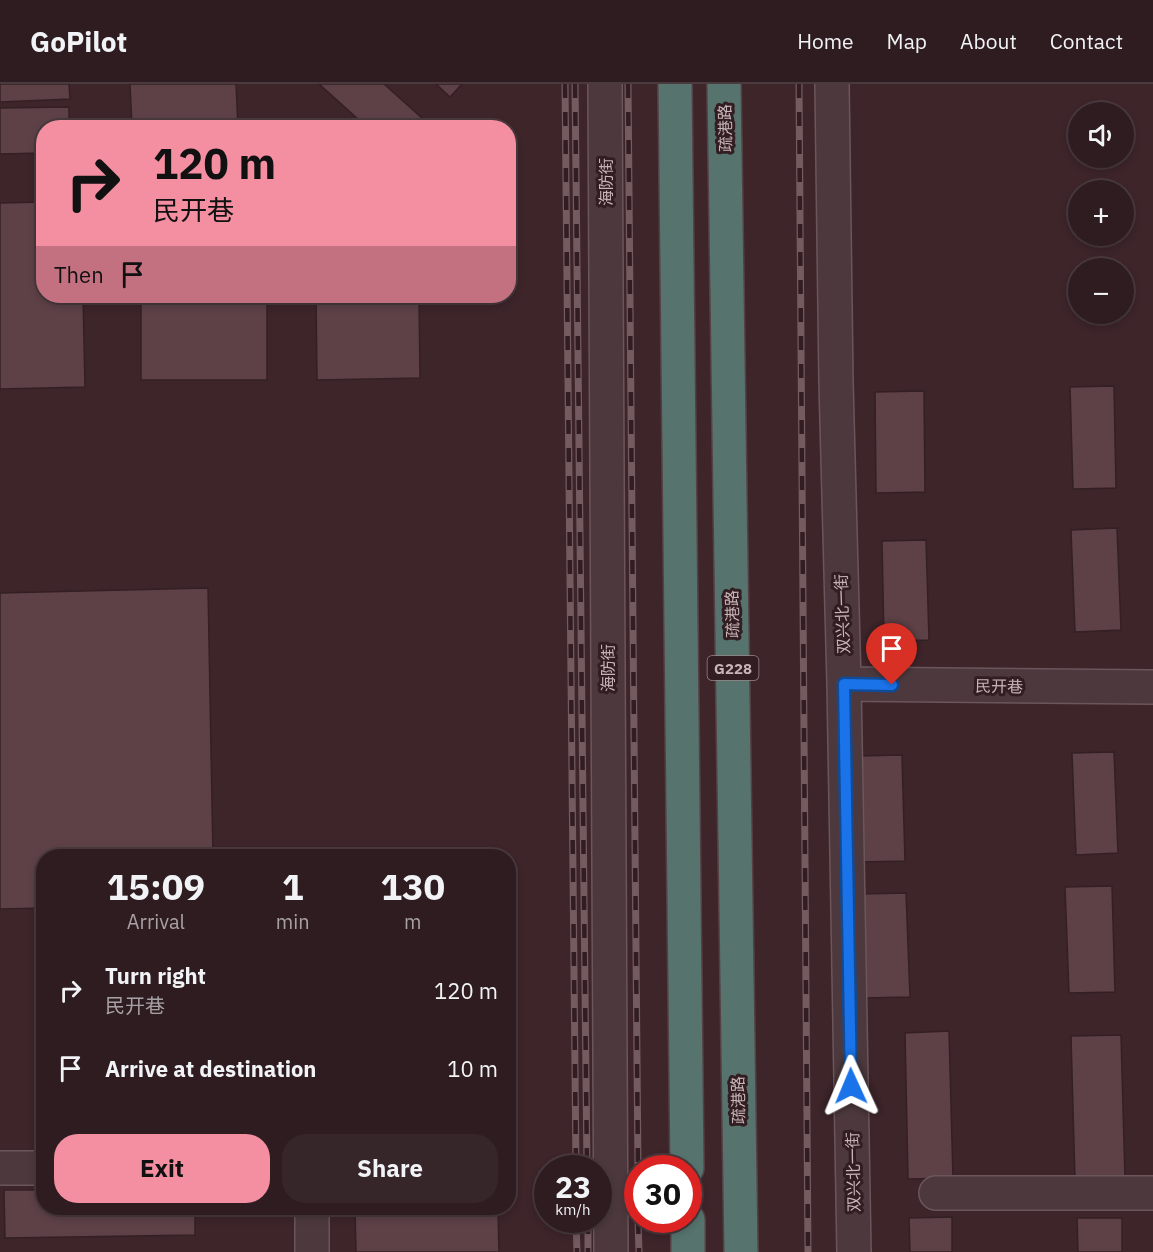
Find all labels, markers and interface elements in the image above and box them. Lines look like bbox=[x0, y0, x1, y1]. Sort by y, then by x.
text: GoPilot bbox=[30, 23, 127, 60]
text: Home bbox=[797, 27, 854, 55]
text: Map bbox=[887, 27, 927, 55]
text: About bbox=[960, 27, 1017, 55]
text: Contact bbox=[1050, 27, 1123, 55]
map controls bbox=[1068, 102, 1134, 324]
button: sound bbox=[1068, 102, 1134, 168]
street label: 疏港路 bbox=[715, 104, 735, 152]
text: 120 m bbox=[153, 136, 276, 191]
icon: right bbox=[54, 144, 132, 222]
street label: 海防街 bbox=[596, 158, 616, 206]
button: + bbox=[1068, 180, 1134, 246]
text: 民开巷 bbox=[153, 192, 234, 227]
icon: arrive bbox=[116, 258, 149, 291]
button: − bbox=[1068, 258, 1134, 324]
text: Then bbox=[54, 260, 104, 289]
street label: 双兴北一街 bbox=[831, 574, 853, 654]
street label: 疏港路 bbox=[722, 590, 742, 638]
pin bbox=[866, 623, 917, 685]
icon: arrive bbox=[875, 632, 908, 665]
street label: 海防街 bbox=[598, 644, 618, 692]
road number: G228 bbox=[708, 656, 758, 680]
street label: 民开巷 bbox=[975, 676, 1023, 696]
text: 15:09 bbox=[107, 863, 205, 910]
text: 1 bbox=[282, 863, 304, 910]
text: 130 bbox=[380, 863, 445, 910]
text: Arrival bbox=[127, 908, 185, 935]
text: min bbox=[276, 908, 310, 935]
text: m bbox=[404, 908, 422, 935]
text: Turn right bbox=[105, 961, 206, 990]
icon: right bbox=[54, 974, 87, 1007]
text: 120 m bbox=[434, 976, 498, 1005]
text: 民开巷 bbox=[105, 992, 165, 1019]
icon: arrive bbox=[54, 1052, 87, 1085]
text: Arrive at destination bbox=[105, 1054, 316, 1083]
text: 10 m bbox=[447, 1054, 498, 1083]
position arrow bbox=[819, 1054, 883, 1118]
street label: 疏港路 bbox=[728, 1076, 748, 1124]
street label: 双兴北一街 bbox=[842, 1132, 864, 1212]
button: Exit bbox=[54, 1134, 270, 1203]
button: Share bbox=[282, 1134, 498, 1203]
speed limit sign: 30 bbox=[624, 1155, 702, 1233]
text: 23 bbox=[555, 1167, 591, 1206]
text: km/h bbox=[555, 1200, 591, 1219]

